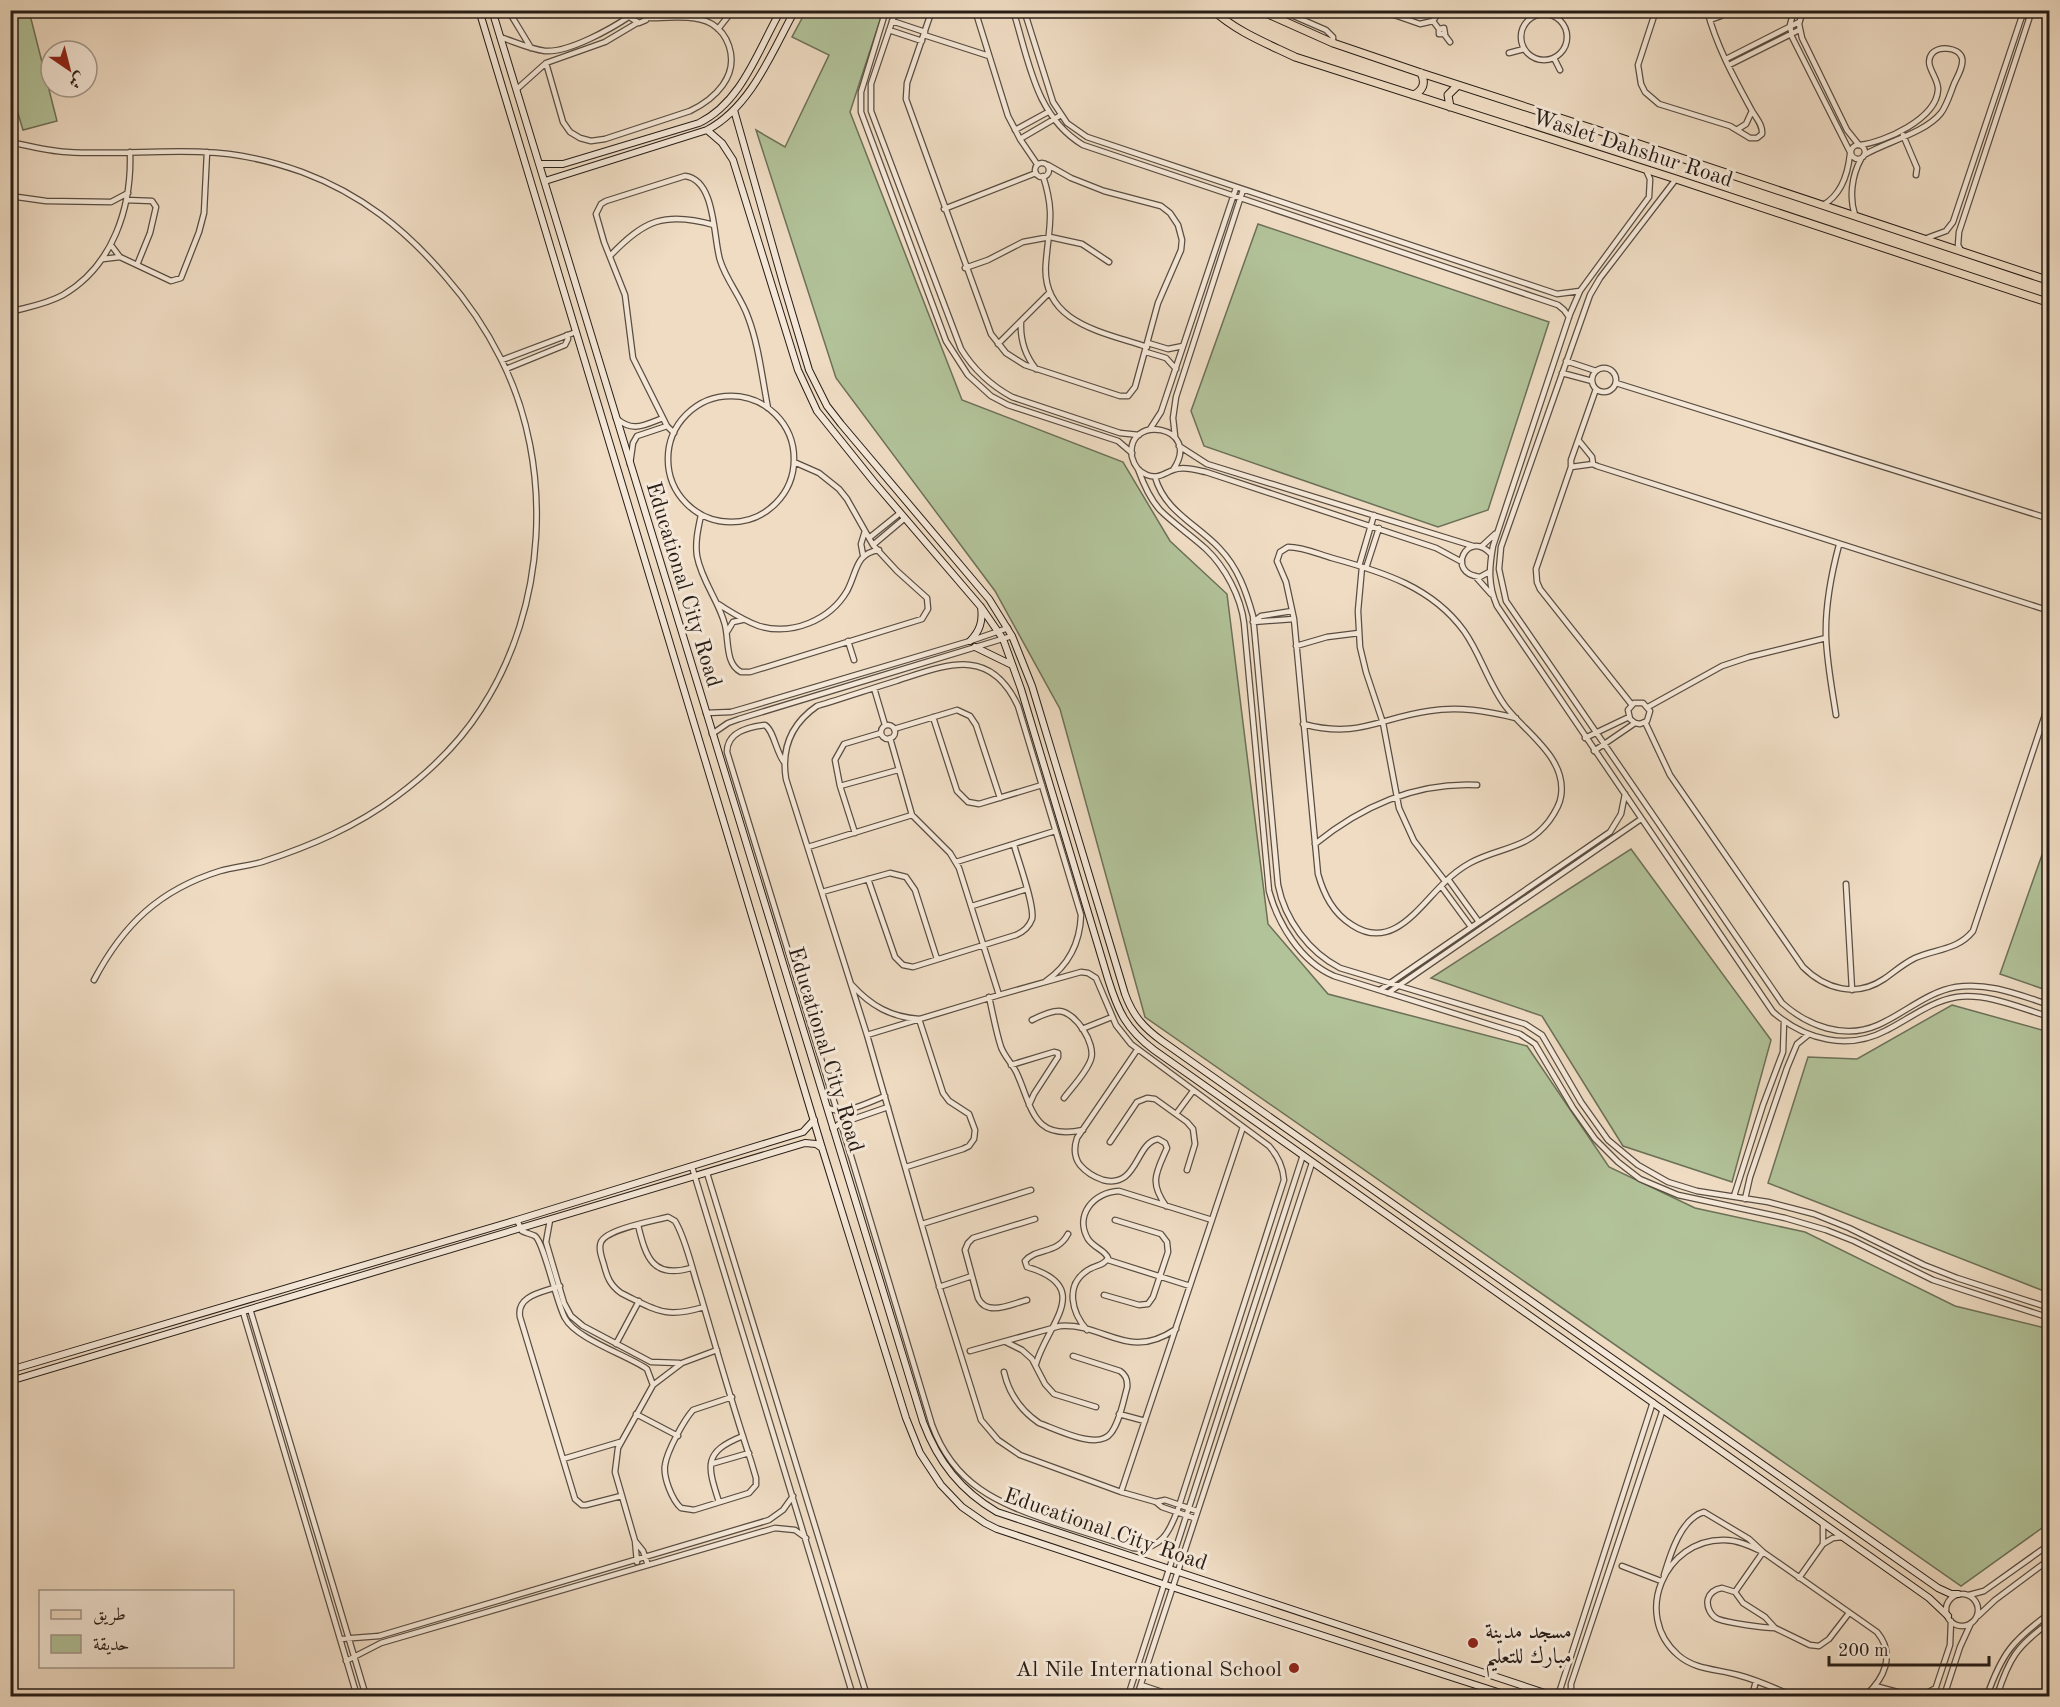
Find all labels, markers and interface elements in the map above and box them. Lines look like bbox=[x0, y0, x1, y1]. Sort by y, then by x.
north arrow bbox=[39, 39, 99, 99]
text: ش bbox=[65, 69, 88, 91]
street label: Waslet Dahshur Road bbox=[1529, 106, 1735, 192]
street label: Educational City Road bbox=[641, 479, 725, 690]
street label: Educational City Road bbox=[783, 944, 867, 1155]
street label: Educational City Road bbox=[1001, 1485, 1210, 1575]
legend bbox=[39, 1590, 234, 1668]
text: طريق bbox=[93, 1606, 126, 1626]
place label: مسجد مدينة مبارك للتعليم bbox=[1485, 1621, 1572, 1677]
scale bar bbox=[1829, 1629, 1990, 1667]
text: حديقة bbox=[93, 1636, 129, 1655]
marker: مسجد مدينة مبارك للتعليم bbox=[1466, 1636, 1480, 1650]
text: 200 m bbox=[1838, 1642, 1889, 1660]
place label: Al Nile International School bbox=[1015, 1659, 1282, 1681]
marker: Al Nile International School bbox=[1287, 1661, 1301, 1675]

